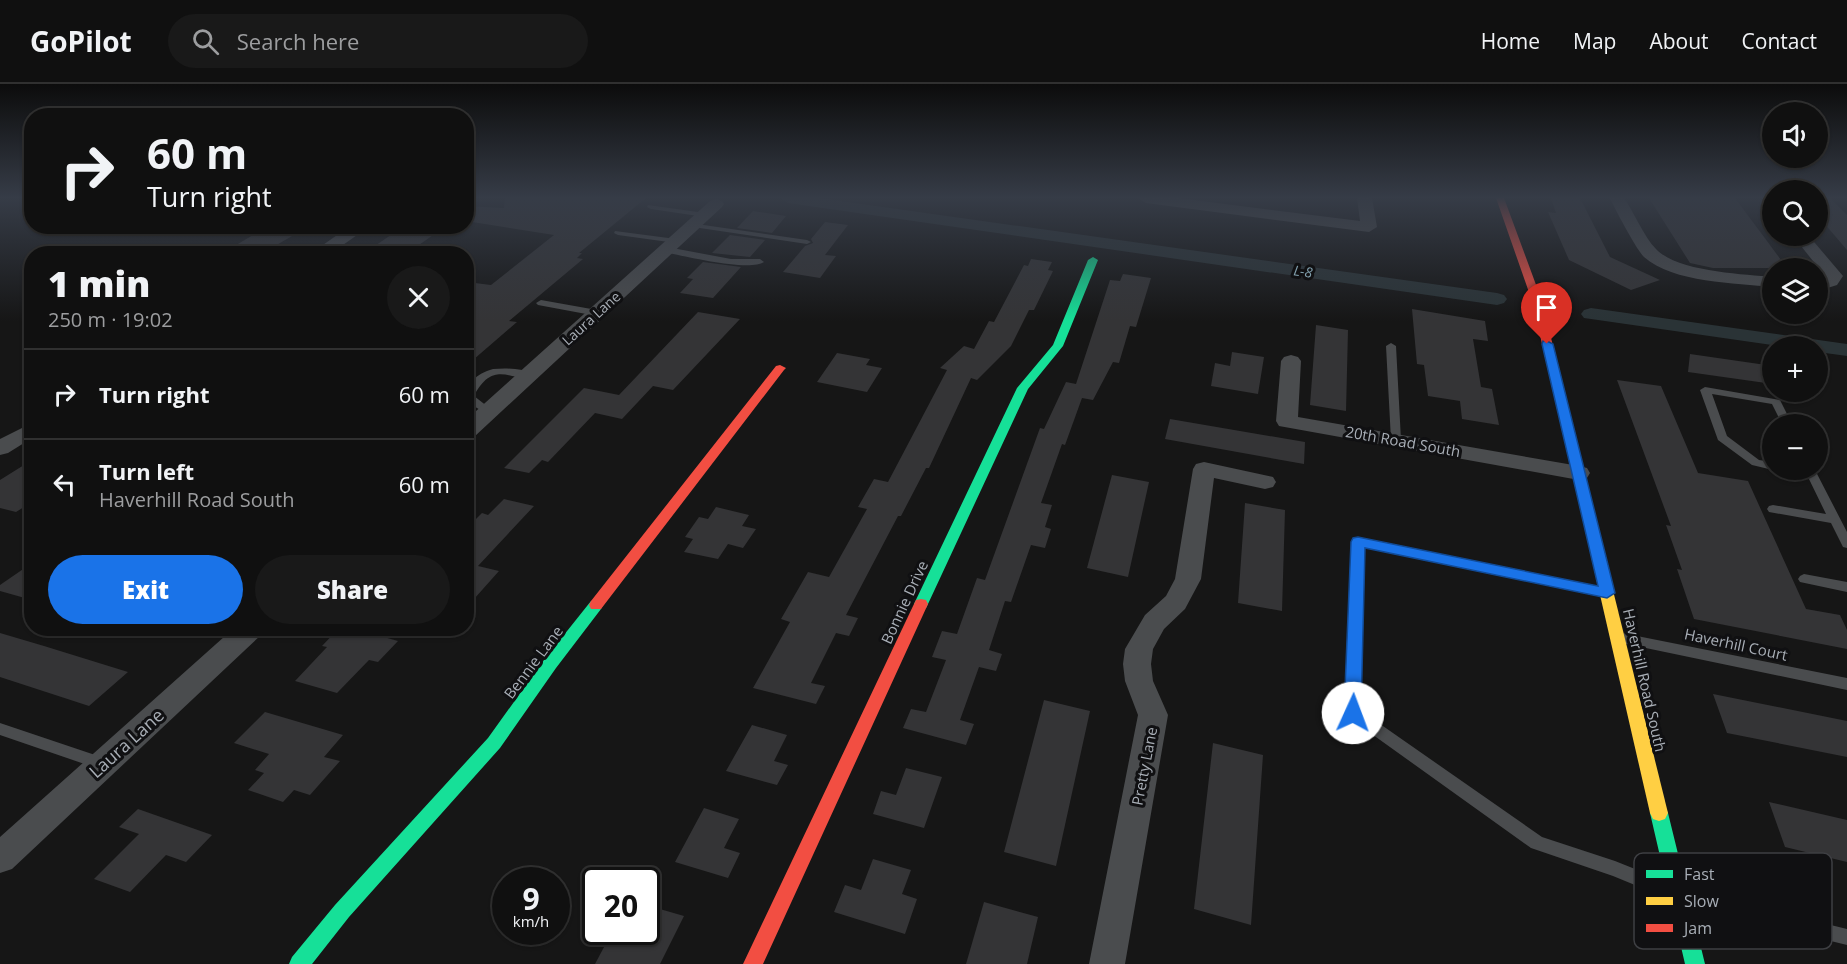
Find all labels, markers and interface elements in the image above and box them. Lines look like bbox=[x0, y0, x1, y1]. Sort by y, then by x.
search box bbox=[168, 14, 588, 68]
text: GoPilot bbox=[30, 22, 132, 60]
icon: search bbox=[189, 25, 222, 58]
text: Search here bbox=[237, 26, 359, 56]
text: Home bbox=[1481, 27, 1540, 55]
text: Map bbox=[1573, 27, 1616, 55]
text: About bbox=[1649, 27, 1709, 55]
text: Contact bbox=[1742, 27, 1817, 55]
map controls bbox=[1762, 102, 1828, 480]
button: sound bbox=[1762, 102, 1828, 168]
text: 60 m bbox=[147, 124, 247, 181]
icon: right bbox=[48, 132, 126, 210]
text: Turn right bbox=[147, 178, 272, 215]
button: search bbox=[1762, 180, 1828, 246]
button: layers bbox=[1762, 258, 1828, 324]
text: 1 min bbox=[48, 259, 150, 308]
water label: L-8 bbox=[1292, 260, 1314, 282]
button: close bbox=[387, 266, 450, 329]
pin bbox=[1521, 282, 1572, 344]
street label: Laura Lane bbox=[558, 287, 624, 349]
icon: arrive bbox=[1530, 291, 1563, 324]
text: 250 m · 19:02 bbox=[48, 306, 173, 333]
button: + bbox=[1762, 336, 1828, 402]
icon: right bbox=[48, 378, 81, 411]
text: Turn right bbox=[99, 379, 210, 409]
text: 60 m bbox=[399, 379, 450, 409]
button: − bbox=[1762, 414, 1828, 480]
street label: 20th Road South bbox=[1344, 421, 1462, 461]
text: Turn left bbox=[99, 456, 194, 486]
icon: left bbox=[48, 468, 81, 501]
text: 60 m bbox=[399, 469, 450, 499]
text: Haverhill Road South bbox=[99, 486, 294, 513]
button: Exit bbox=[48, 555, 243, 624]
button: Share bbox=[255, 555, 450, 624]
street label: Bonnie Drive bbox=[876, 557, 932, 647]
street label: Haverhill Road South bbox=[1619, 606, 1671, 754]
street label: Bennie Lane bbox=[499, 621, 567, 703]
street label: Haverhill Court bbox=[1683, 623, 1789, 665]
position arrow bbox=[1321, 681, 1385, 745]
street label: Laura Lane bbox=[83, 703, 169, 783]
street label: Pretty Lane bbox=[1127, 725, 1161, 807]
legend bbox=[1634, 853, 1832, 949]
text: Fast bbox=[1684, 863, 1715, 885]
speed limit sign: 20 bbox=[582, 867, 660, 945]
text: 9 bbox=[522, 878, 540, 919]
text: Slow bbox=[1684, 890, 1719, 912]
text: km/h bbox=[513, 911, 549, 931]
text: Jam bbox=[1682, 917, 1712, 939]

